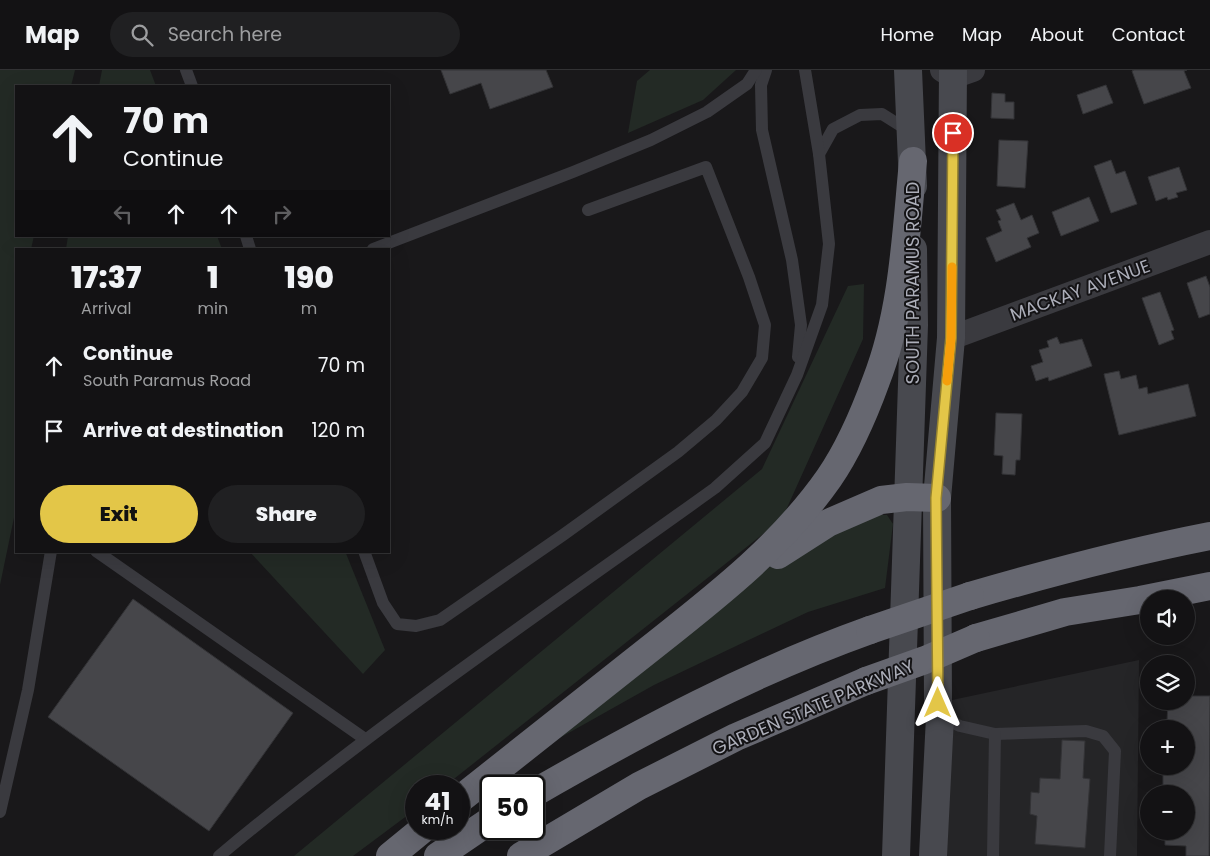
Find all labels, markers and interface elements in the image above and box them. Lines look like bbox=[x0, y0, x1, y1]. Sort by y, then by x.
search box bbox=[110, 12, 460, 57]
text: Map bbox=[25, 18, 80, 51]
icon: search bbox=[128, 21, 156, 49]
text: Search here bbox=[168, 21, 282, 48]
text: Home bbox=[880, 22, 934, 47]
text: Map bbox=[962, 22, 1002, 47]
text: About bbox=[1030, 22, 1084, 47]
text: Contact bbox=[1112, 22, 1185, 47]
text: 70 m bbox=[123, 96, 209, 145]
icon: ahead bbox=[40, 105, 105, 170]
pin bbox=[932, 112, 974, 154]
icon: arrive bbox=[939, 119, 967, 147]
text: Continue bbox=[123, 143, 223, 174]
street label: SOUTH PARAMUS ROAD bbox=[900, 182, 925, 384]
icon: left bbox=[109, 200, 137, 228]
icon: ahead bbox=[162, 200, 190, 228]
icon: ahead bbox=[215, 200, 243, 228]
icon: right bbox=[268, 200, 296, 228]
street label: MACKAY AVENUE bbox=[1006, 253, 1154, 327]
text: 17:37 bbox=[71, 256, 141, 299]
text: 1 bbox=[207, 256, 219, 299]
text: 190 bbox=[284, 256, 334, 299]
text: Arrival bbox=[81, 297, 131, 320]
text: min bbox=[198, 297, 228, 320]
text: m bbox=[301, 297, 317, 320]
text: Continue bbox=[83, 340, 173, 367]
icon: ahead bbox=[40, 352, 68, 380]
text: 70 m bbox=[318, 352, 365, 379]
text: South Paramus Road bbox=[83, 369, 251, 392]
icon: arrive bbox=[40, 417, 68, 445]
text: Arrive at destination bbox=[83, 417, 284, 444]
text: 120 m bbox=[311, 417, 365, 444]
button: Exit bbox=[40, 485, 198, 543]
button: Share bbox=[208, 485, 365, 543]
map controls bbox=[1140, 590, 1195, 840]
button: sound bbox=[1140, 590, 1195, 645]
street label: GARDEN STATE PARKWAY bbox=[708, 653, 918, 761]
button: layers bbox=[1140, 655, 1195, 710]
position arrow bbox=[911, 676, 963, 728]
button: + bbox=[1140, 720, 1195, 775]
speed limit sign: 50 bbox=[480, 775, 545, 840]
text: 41 bbox=[424, 784, 451, 819]
button: − bbox=[1140, 785, 1195, 840]
text: km/h bbox=[422, 811, 453, 828]

